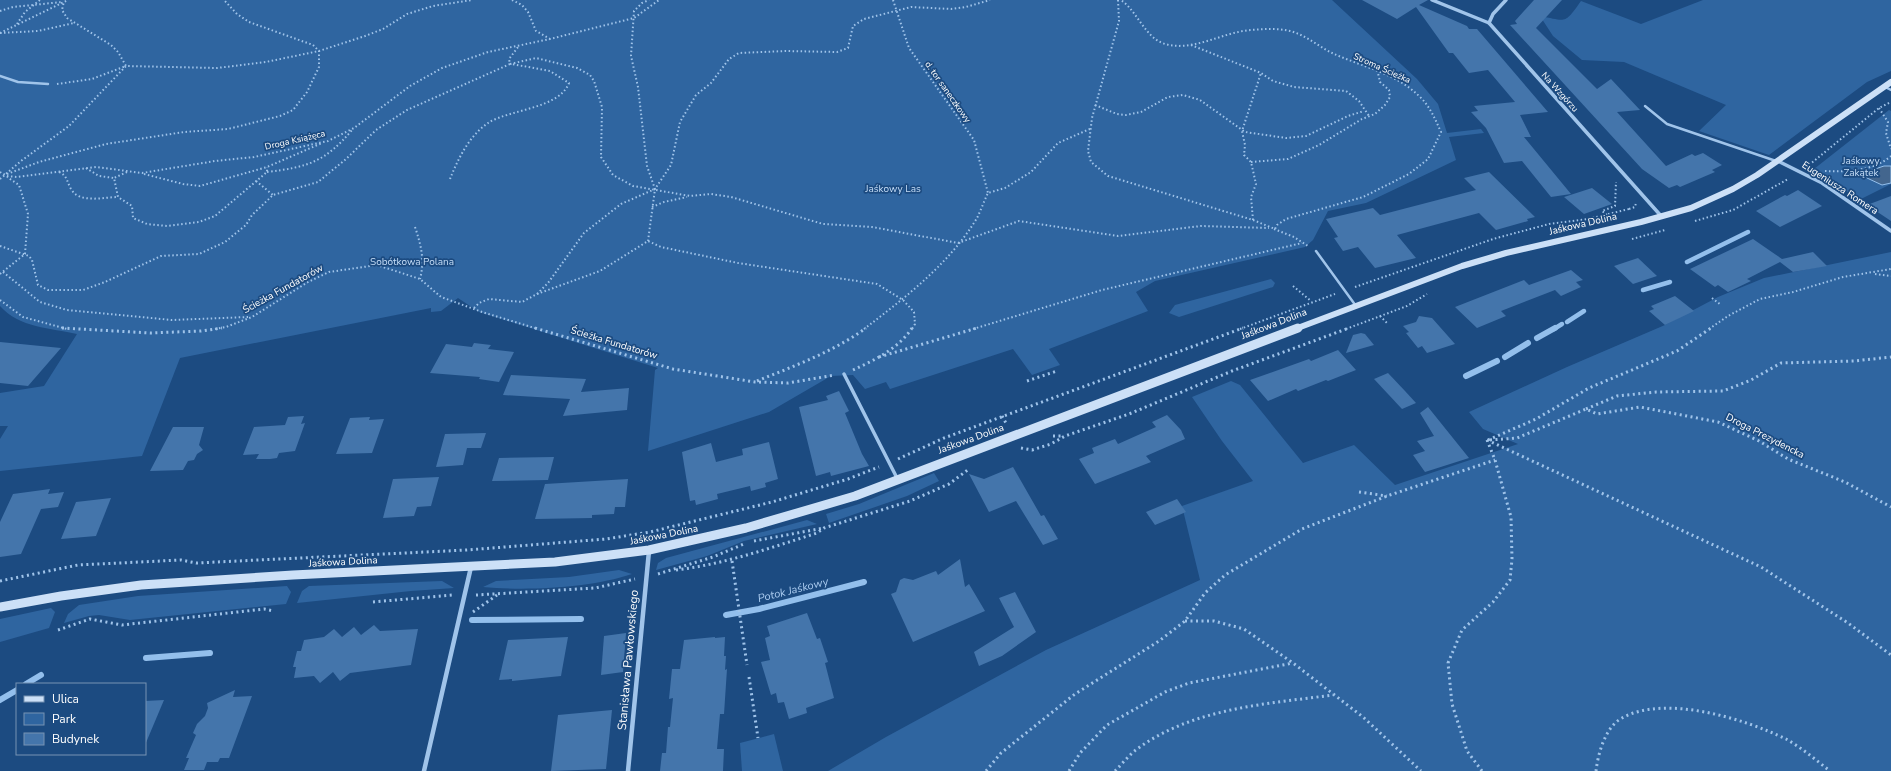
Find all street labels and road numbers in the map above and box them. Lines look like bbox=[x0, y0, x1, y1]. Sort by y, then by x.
street label: Stroma Ścieżka bbox=[1351, 49, 1413, 86]
street label: d. tor saneczkowy bbox=[922, 59, 974, 125]
street label: Na Wzgórzu bbox=[1539, 69, 1581, 115]
street label: Droga Książęca bbox=[264, 127, 327, 153]
street label: Eugeniusza Romera bbox=[1799, 158, 1881, 218]
street label: Jaśkowa Dolina bbox=[1547, 209, 1618, 239]
street label: Ścieżka Fundatorów bbox=[240, 261, 326, 317]
street label: Jaśkowa Dolina bbox=[1238, 305, 1309, 343]
street label: Ścieżka Fundatorów bbox=[569, 323, 660, 363]
street label: Droga Prezydencka bbox=[1723, 410, 1807, 462]
street label: Jaśkowa Dolina bbox=[935, 421, 1006, 458]
street label: Jaśkowa Dolina bbox=[628, 522, 699, 549]
street label: Jaśkowa Dolina bbox=[307, 553, 378, 571]
street label: Stanisława Pawłowskiego bbox=[614, 589, 642, 731]

